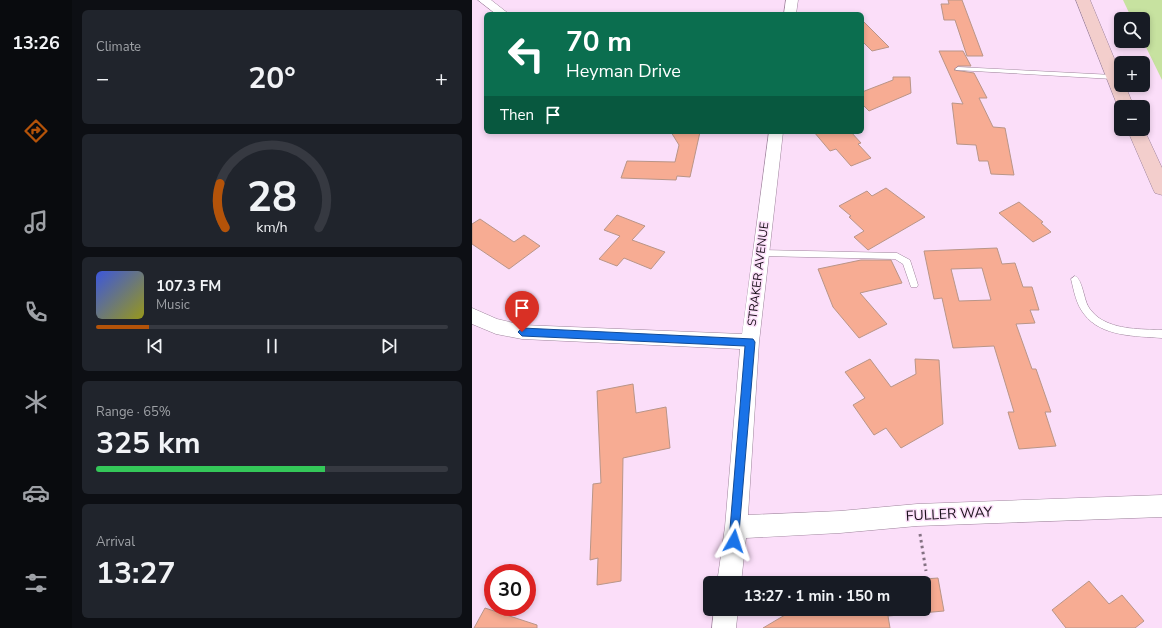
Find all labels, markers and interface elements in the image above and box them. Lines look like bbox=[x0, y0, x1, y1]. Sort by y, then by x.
map controls bbox=[1114, 12, 1150, 136]
button: search bbox=[1114, 12, 1150, 48]
text: 70 m bbox=[566, 23, 632, 61]
icon: left bbox=[500, 28, 552, 80]
text: 13:26 bbox=[12, 31, 60, 55]
text: Climate bbox=[96, 38, 141, 56]
button: + bbox=[1114, 56, 1150, 92]
text: 20° bbox=[248, 58, 296, 99]
text: Heyman Drive bbox=[566, 59, 681, 83]
text: − bbox=[96, 64, 109, 94]
text: + bbox=[435, 64, 448, 94]
button: − bbox=[1114, 100, 1150, 136]
icon: arrive bbox=[542, 104, 564, 126]
text: Then bbox=[500, 105, 534, 125]
icon: directions bbox=[22, 117, 50, 145]
text: 28 bbox=[247, 169, 297, 226]
icon: music bbox=[22, 208, 50, 236]
text: km/h bbox=[256, 218, 288, 237]
street label: STRAKER AVENUE bbox=[744, 221, 772, 327]
text: 107.3 FM bbox=[156, 276, 221, 296]
pin bbox=[505, 291, 539, 332]
text: Music bbox=[156, 296, 190, 314]
icon: arrive bbox=[511, 297, 533, 319]
icon: phone bbox=[22, 298, 50, 326]
icon: previous bbox=[144, 335, 166, 357]
icon: pause bbox=[261, 335, 283, 357]
icon: next bbox=[378, 335, 400, 357]
icon: climate bbox=[22, 388, 50, 416]
text: Range · 65% bbox=[96, 403, 171, 421]
text: 325 km bbox=[96, 423, 201, 464]
icon: car bbox=[22, 479, 50, 507]
street label: FULLER WAY bbox=[905, 502, 993, 526]
position arrow bbox=[713, 520, 755, 562]
text: Arrival bbox=[96, 533, 135, 551]
text: 13:27 bbox=[96, 553, 175, 594]
speed limit sign: 30 bbox=[484, 564, 536, 616]
icon: filters bbox=[22, 569, 50, 597]
text: 13:27 · 1 min · 150 m bbox=[744, 586, 890, 606]

